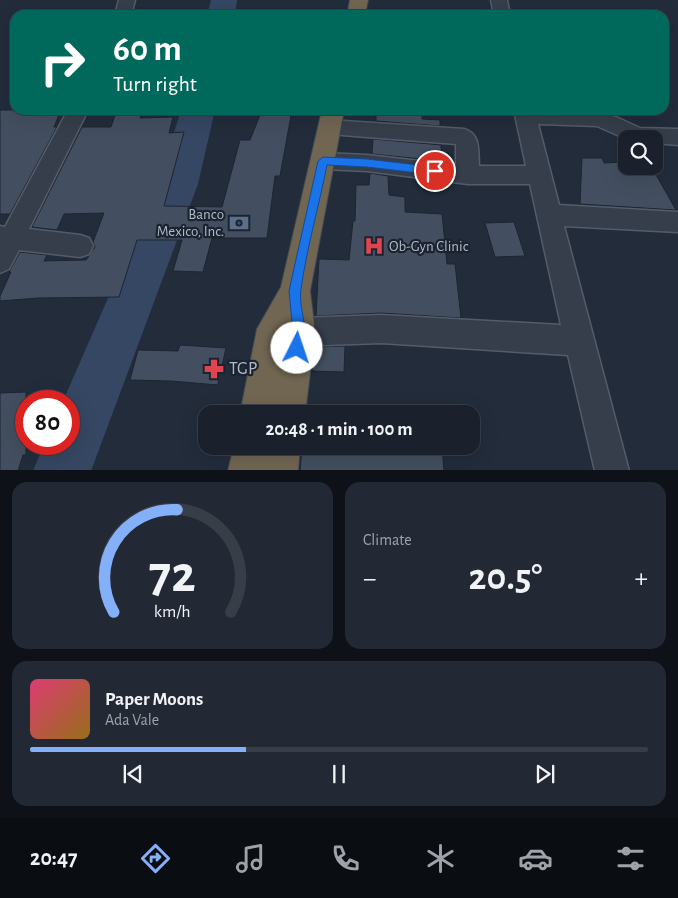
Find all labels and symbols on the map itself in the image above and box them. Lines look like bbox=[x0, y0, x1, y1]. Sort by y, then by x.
pin bbox=[414, 150, 456, 192]
place label: Banco Mexico, Inc. bbox=[157, 207, 224, 239]
bank icon: Banco Mexico, Inc. bbox=[228, 212, 250, 234]
hospital icon: Ob-Gyn Clinic bbox=[363, 235, 385, 257]
place label: Ob-Gyn Clinic bbox=[389, 239, 469, 254]
position arrow bbox=[270, 321, 322, 373]
pharmacy icon: TGP bbox=[203, 358, 225, 380]
place label: TGP bbox=[229, 360, 257, 378]
speed limit sign: 80 bbox=[15, 390, 80, 455]

